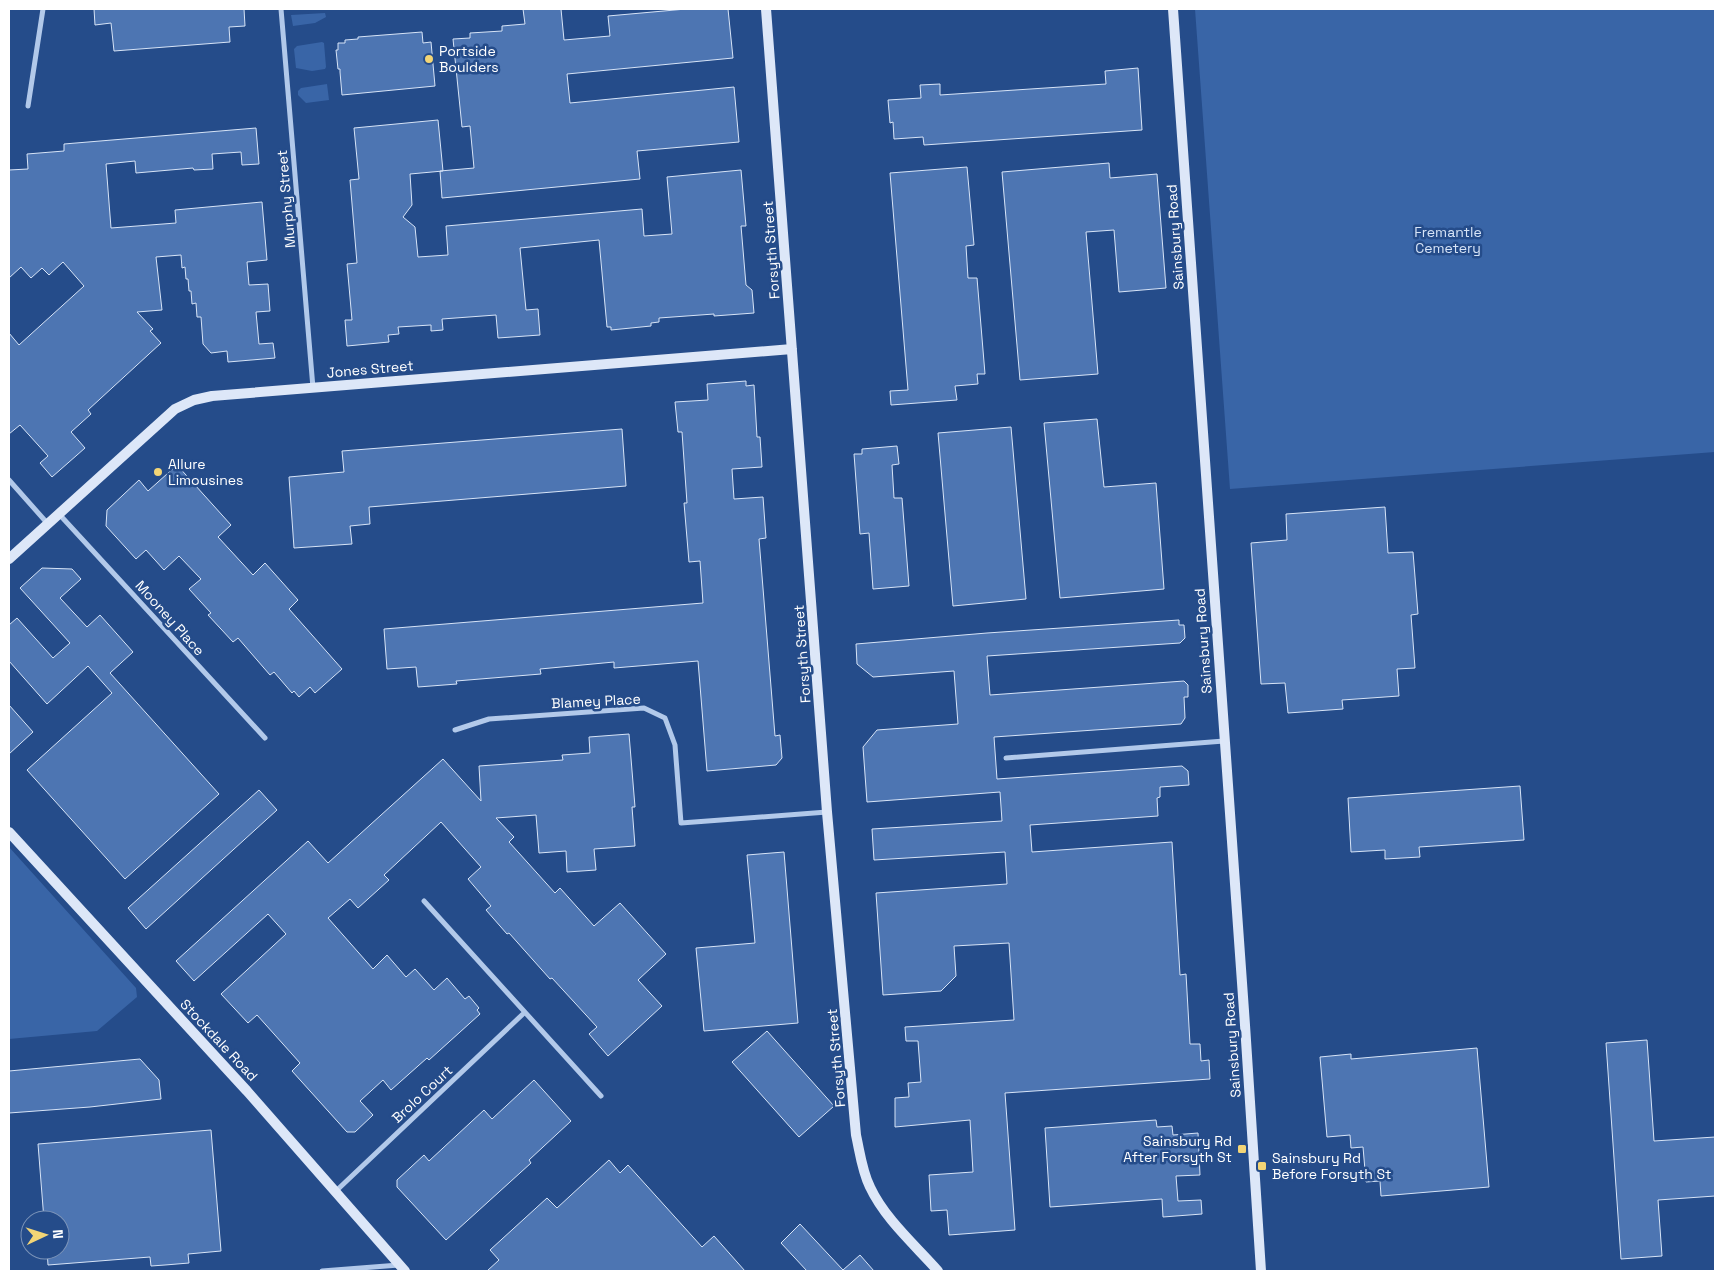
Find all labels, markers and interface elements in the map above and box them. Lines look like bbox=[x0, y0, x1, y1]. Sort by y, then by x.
place label: Portside Boulders bbox=[439, 42, 499, 76]
marker: Portside Boulders bbox=[423, 53, 435, 65]
street label: Murphy Street bbox=[273, 149, 299, 249]
street label: Sainsbury Road bbox=[1162, 184, 1188, 290]
street label: Forsyth Street bbox=[759, 200, 783, 300]
park label: Fremantle Cemetery bbox=[1414, 223, 1482, 257]
street label: Jones Street bbox=[326, 356, 414, 382]
place label: Allure Limousines bbox=[168, 455, 243, 489]
marker: Allure Limousines bbox=[152, 466, 164, 478]
street label: Mooney Place bbox=[132, 577, 208, 659]
street label: Sainsbury Road bbox=[1190, 588, 1216, 694]
street label: Forsyth Street bbox=[790, 604, 814, 704]
street label: Blamey Place bbox=[551, 690, 641, 712]
street label: Sainsbury Road bbox=[1219, 992, 1245, 1098]
street label: Stockdale Road bbox=[176, 995, 262, 1085]
street label: Forsyth Street bbox=[823, 1008, 849, 1108]
street label: Brolo Court bbox=[388, 1061, 456, 1127]
place label: Sainsbury Rd After Forsyth St bbox=[1123, 1132, 1232, 1166]
marker: Sainsbury Rd After Forsyth St bbox=[1236, 1143, 1248, 1155]
place label: Sainsbury Rd Before Forsyth St bbox=[1272, 1149, 1392, 1183]
marker: Sainsbury Rd Before Forsyth St bbox=[1256, 1160, 1268, 1172]
north arrow bbox=[20, 1210, 70, 1260]
text: N bbox=[49, 1229, 67, 1239]

